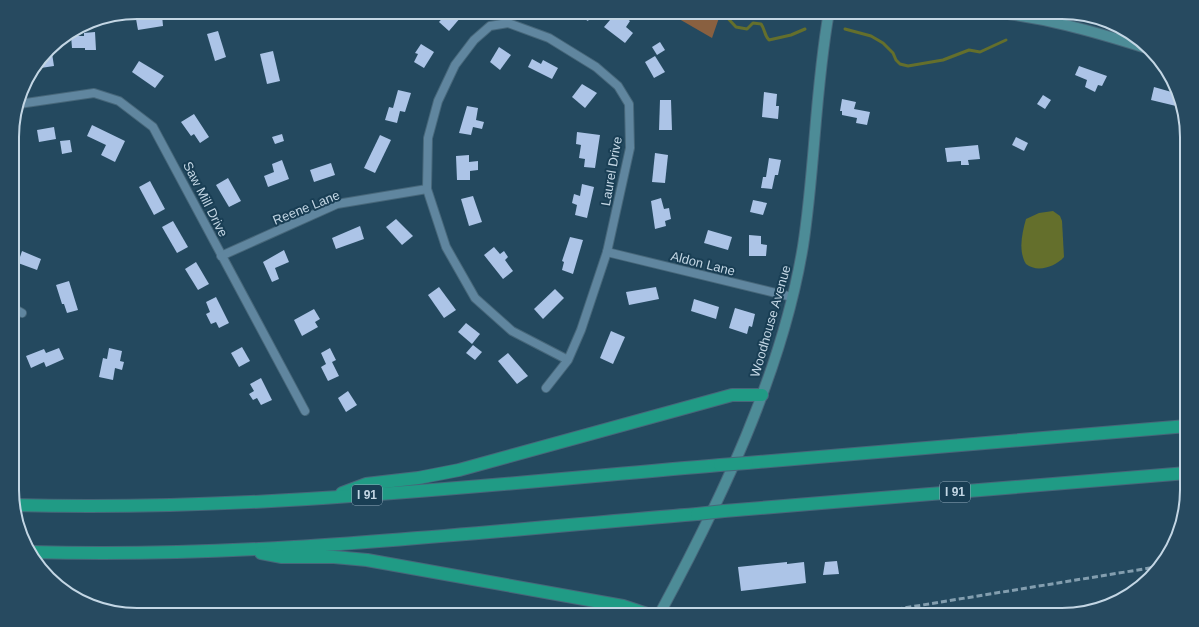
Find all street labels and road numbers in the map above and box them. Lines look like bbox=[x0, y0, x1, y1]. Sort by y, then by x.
street label: Laurel Drive bbox=[598, 135, 625, 207]
street label: Saw Mill Drive bbox=[180, 159, 231, 239]
street label: Reene Lane bbox=[271, 187, 342, 228]
street label: Aldon Lane bbox=[669, 248, 737, 279]
street label: Woodhouse Avenue bbox=[747, 263, 794, 379]
road number: I 91 bbox=[940, 482, 970, 502]
road number: I 91 bbox=[352, 485, 382, 505]

